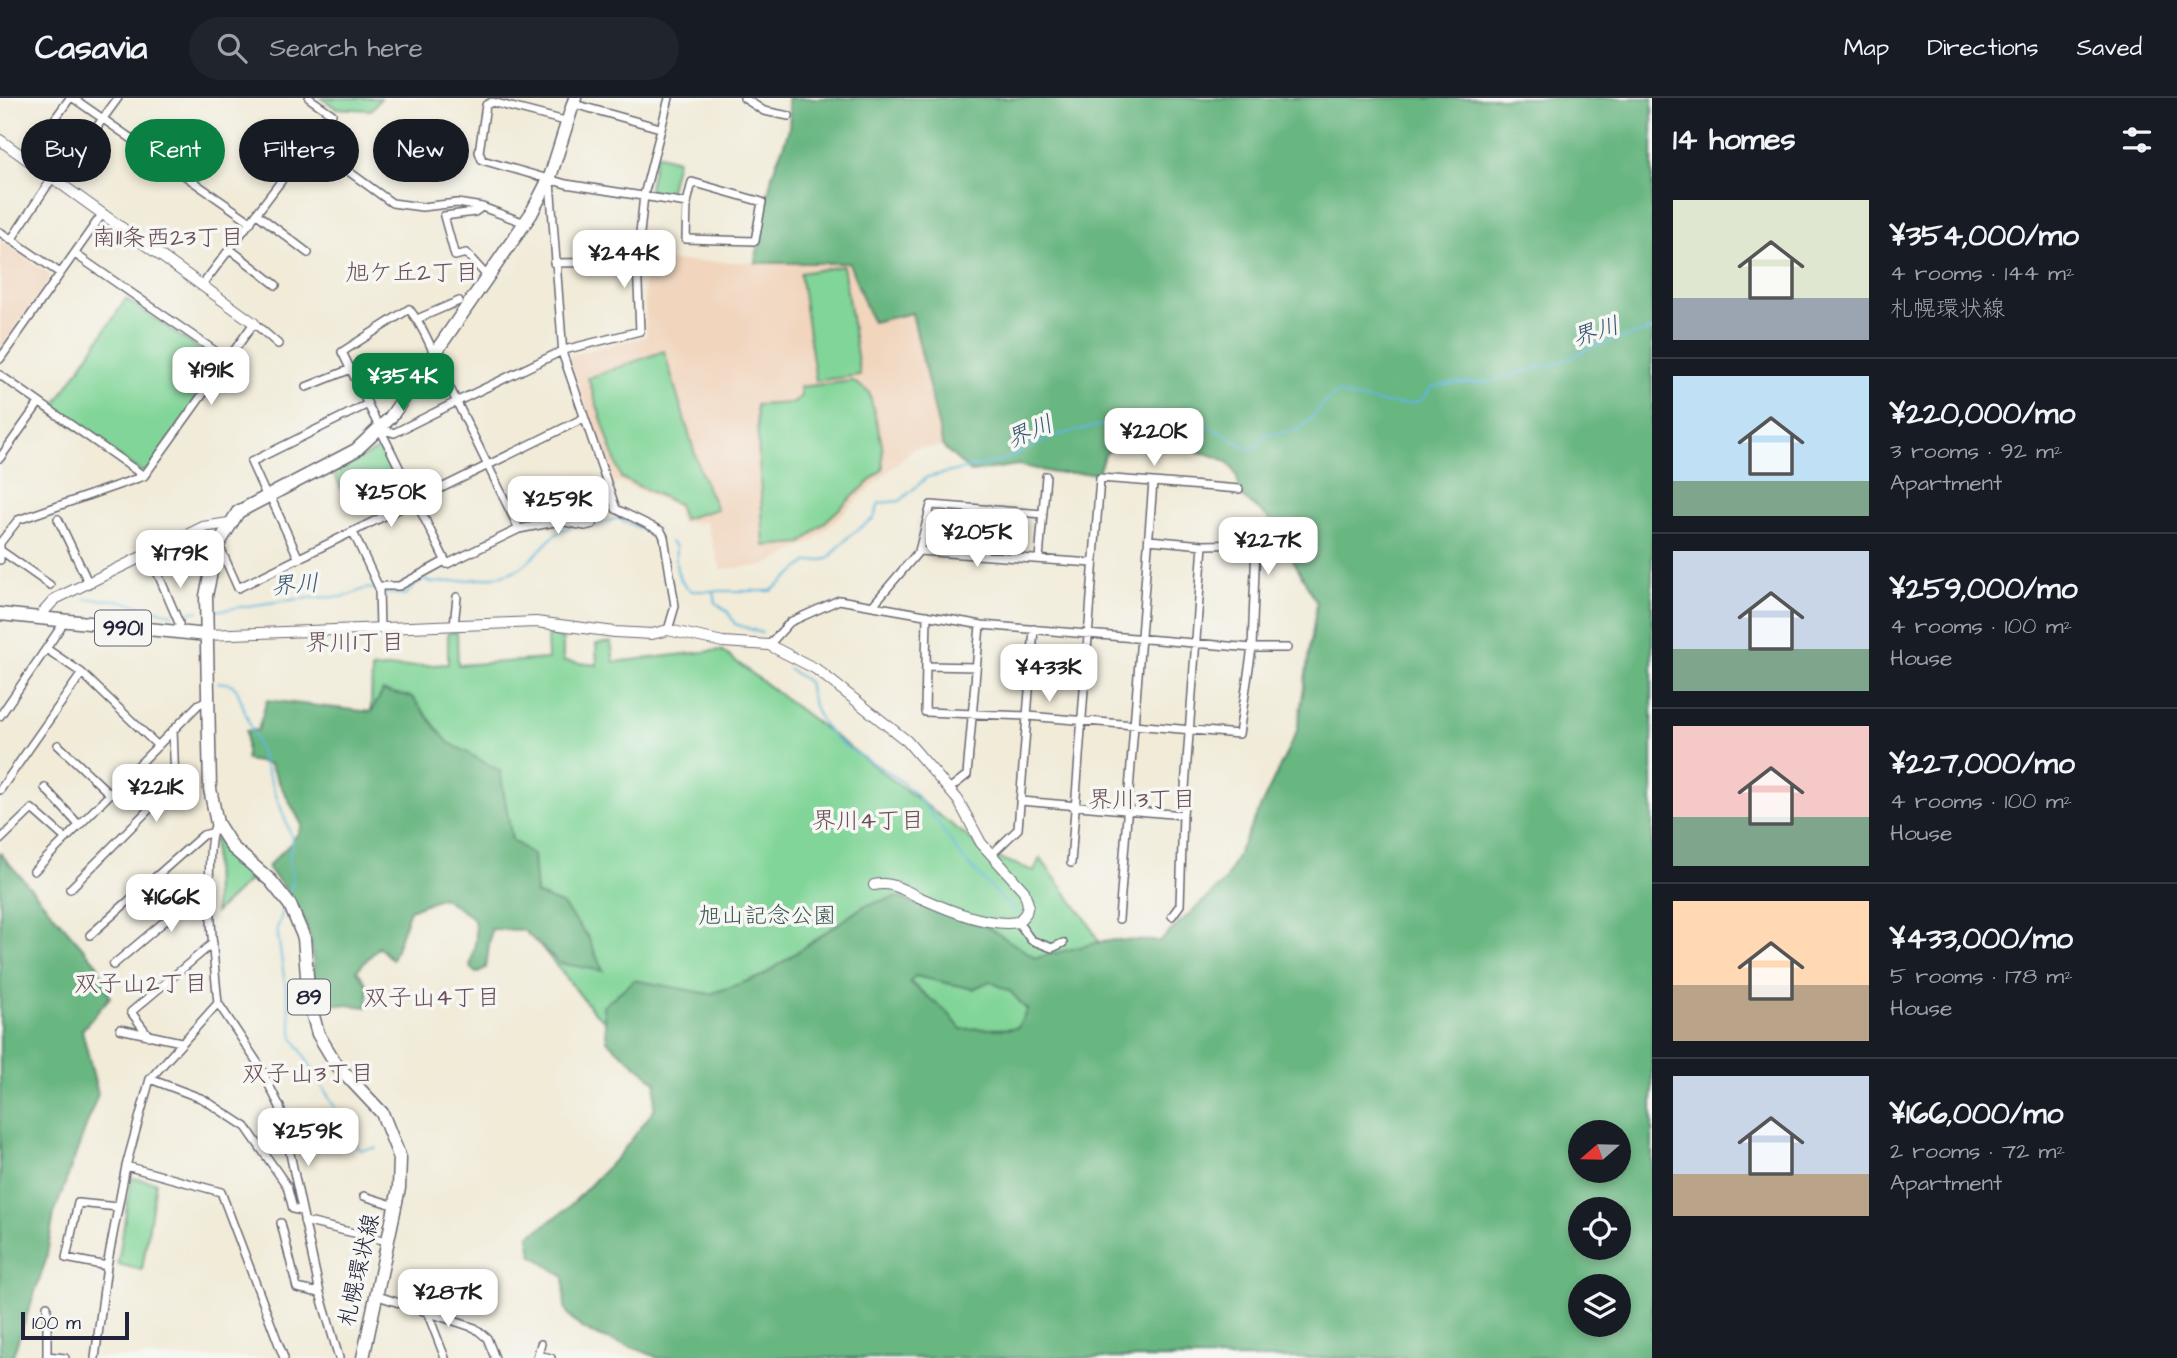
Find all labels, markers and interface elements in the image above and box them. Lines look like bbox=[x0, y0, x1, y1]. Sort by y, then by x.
search box bbox=[189, 17, 679, 80]
text: Casavia bbox=[35, 25, 147, 71]
icon: search bbox=[213, 29, 251, 67]
text: Search here bbox=[269, 30, 423, 66]
text: Map bbox=[1844, 31, 1889, 65]
text: Directions bbox=[1927, 31, 2039, 65]
text: Saved bbox=[2077, 31, 2142, 65]
chip: Buy bbox=[21, 119, 111, 182]
chip: Rent bbox=[125, 119, 225, 182]
chip: Filters bbox=[239, 119, 359, 182]
chip: New bbox=[373, 119, 469, 182]
text: 14 homes bbox=[1673, 119, 1796, 161]
icon: filters bbox=[2118, 121, 2156, 159]
text: ¥354,000/mo bbox=[1890, 215, 2079, 257]
district label: 南11条西23丁目 bbox=[92, 221, 244, 255]
icon: home bbox=[1729, 228, 1813, 312]
pin: ¥244K bbox=[575, 230, 673, 290]
text: ¥244K bbox=[589, 237, 659, 269]
district label: 旭ケ丘2丁目 bbox=[345, 256, 479, 290]
text: 4 rooms · 144 m² bbox=[1890, 257, 2075, 289]
text: 札幌環状線 bbox=[1890, 293, 2005, 325]
water label: 界川 bbox=[1568, 309, 1624, 355]
pin: ¥191K bbox=[162, 348, 260, 407]
text: ¥191K bbox=[188, 354, 234, 386]
pin: ¥354K bbox=[354, 354, 452, 413]
text: ¥354K bbox=[368, 360, 438, 392]
text: ¥220,000/mo bbox=[1890, 393, 2075, 435]
icon: home bbox=[1729, 404, 1813, 488]
water label: 界川 bbox=[1001, 407, 1059, 457]
pin: ¥220K bbox=[1105, 408, 1203, 468]
text: ¥220K bbox=[1120, 415, 1188, 447]
text: 3 rooms · 92 m² bbox=[1890, 435, 2063, 467]
text: Apartment bbox=[1890, 467, 2002, 499]
pin: ¥250K bbox=[342, 470, 440, 529]
text: ¥250K bbox=[356, 476, 426, 508]
pin: ¥259K bbox=[509, 476, 607, 536]
text: ¥259K bbox=[524, 483, 592, 515]
pin: ¥205K bbox=[928, 510, 1026, 569]
text: ¥205K bbox=[942, 516, 1012, 548]
pin: ¥227K bbox=[1219, 518, 1317, 577]
text: ¥227K bbox=[1235, 524, 1301, 556]
pin: ¥179K bbox=[131, 531, 229, 590]
text: ¥179K bbox=[152, 537, 208, 569]
water label: 界川 bbox=[270, 566, 320, 604]
text: ¥259,000/mo bbox=[1890, 568, 2078, 610]
icon: home bbox=[1729, 579, 1813, 663]
road number: 9901 bbox=[95, 610, 151, 646]
text: 4 rooms · 100 m² bbox=[1890, 610, 2072, 642]
district label: 界川1丁目 bbox=[305, 626, 405, 660]
text: House bbox=[1890, 642, 1953, 674]
pin: ¥433K bbox=[1000, 644, 1098, 704]
text: ¥433K bbox=[1016, 651, 1082, 683]
text: ¥227,000/mo bbox=[1890, 743, 2075, 785]
icon: home bbox=[1729, 754, 1813, 838]
pin: ¥221K bbox=[107, 764, 205, 824]
text: ¥221K bbox=[128, 771, 184, 803]
district label: 界川3丁目 bbox=[1088, 783, 1196, 817]
text: 4 rooms · 100 m² bbox=[1890, 785, 2072, 817]
district label: 界川4丁目 bbox=[812, 804, 924, 838]
text: House bbox=[1890, 817, 1953, 849]
pin: ¥166K bbox=[122, 874, 220, 934]
text: ¥166K bbox=[142, 881, 200, 913]
park label: 旭山記念公園 bbox=[698, 900, 836, 932]
text: ¥433,000/mo bbox=[1890, 918, 2073, 960]
icon: home bbox=[1729, 929, 1813, 1013]
text: 5 rooms · 178 m² bbox=[1890, 960, 2073, 992]
district label: 双子山2丁目 bbox=[74, 967, 208, 1001]
road number: 89 bbox=[288, 979, 330, 1014]
district label: 双子山4丁目 bbox=[364, 981, 500, 1015]
text: House bbox=[1890, 992, 1953, 1024]
district label: 双子山3丁目 bbox=[242, 1057, 374, 1091]
text: ¥166,000/mo bbox=[1890, 1093, 2063, 1135]
icon: home bbox=[1729, 1104, 1813, 1188]
pin: ¥259K bbox=[259, 1108, 357, 1168]
text: ¥259K bbox=[274, 1115, 342, 1147]
north arrow bbox=[1568, 1120, 1631, 1183]
map controls bbox=[1568, 1120, 1631, 1337]
text: 2 rooms · 72 m² bbox=[1890, 1135, 2065, 1167]
text: Apartment bbox=[1890, 1167, 2002, 1199]
button: locate bbox=[1568, 1197, 1631, 1260]
street label: 札幌環状線 bbox=[330, 1210, 388, 1330]
pin: ¥287K bbox=[399, 1270, 497, 1329]
button: layers bbox=[1568, 1274, 1631, 1337]
text: ¥287K bbox=[414, 1276, 482, 1308]
scale bar bbox=[21, 1309, 130, 1341]
text: 100 m bbox=[32, 1310, 81, 1337]

